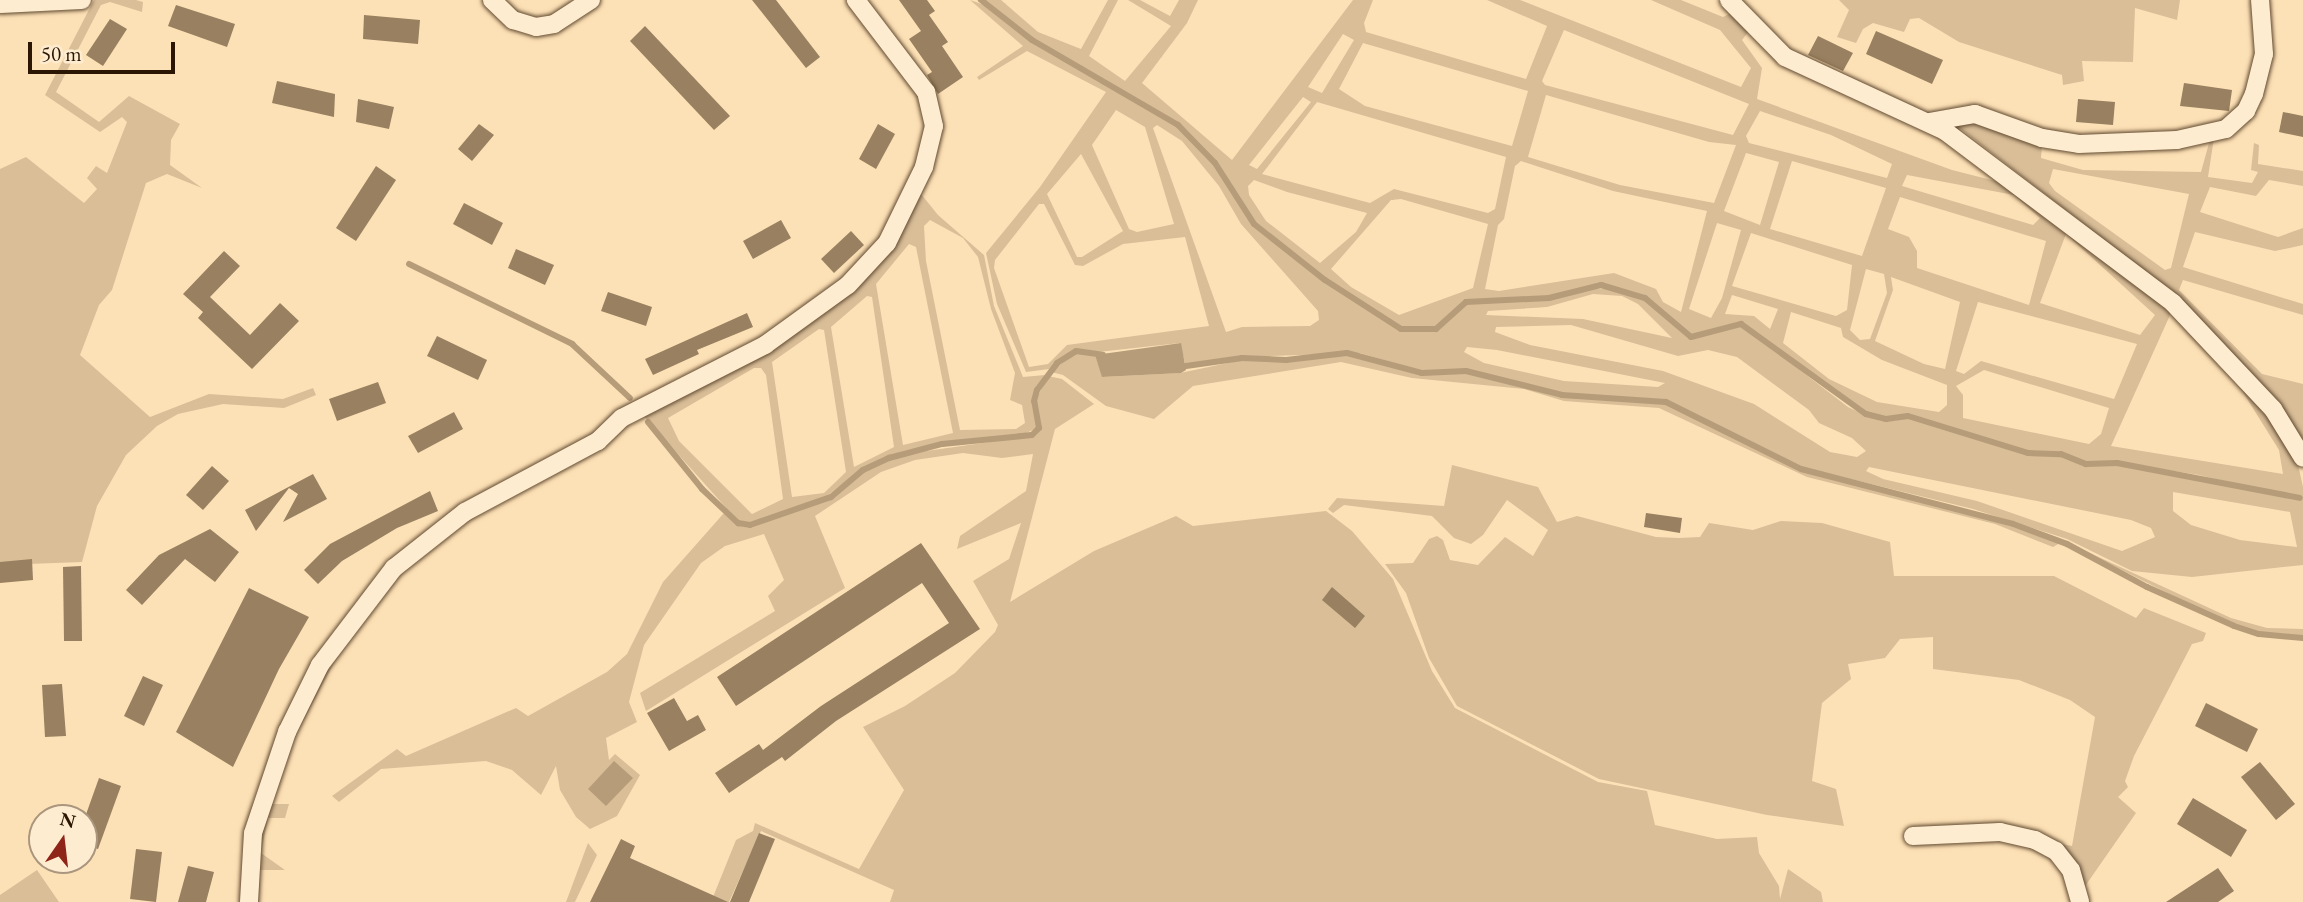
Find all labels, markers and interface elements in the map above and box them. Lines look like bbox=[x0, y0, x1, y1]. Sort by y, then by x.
scale bar bbox=[32, 28, 178, 72]
text: 50 m bbox=[41, 40, 82, 67]
north arrow bbox=[28, 804, 98, 874]
text: N bbox=[57, 806, 78, 834]

